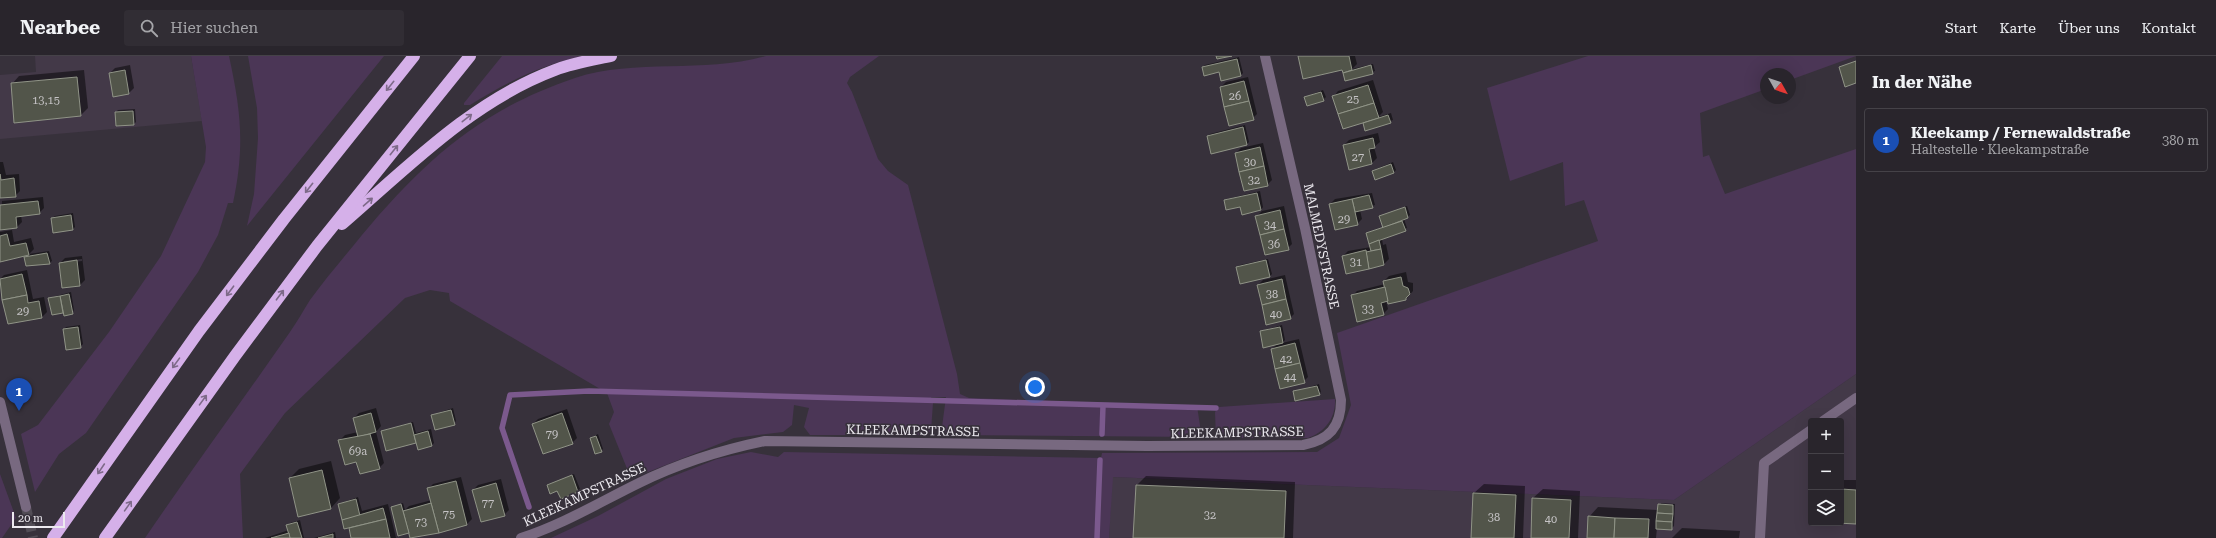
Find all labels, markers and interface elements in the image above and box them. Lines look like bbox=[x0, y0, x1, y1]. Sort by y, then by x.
search box bbox=[124, 10, 404, 46]
text: Nearbee bbox=[20, 16, 100, 39]
icon: search bbox=[138, 17, 160, 39]
text: Hier suchen bbox=[170, 19, 258, 37]
text: Start bbox=[1945, 20, 1978, 36]
text: Karte bbox=[2000, 20, 2036, 36]
text: Über uns bbox=[2058, 20, 2120, 36]
text: Kontakt bbox=[2142, 20, 2196, 36]
north arrow bbox=[1760, 68, 1796, 104]
text: In der Nähe bbox=[1872, 72, 1972, 92]
one-way arrow bbox=[385, 81, 394, 92]
house number: 26 bbox=[1229, 90, 1241, 103]
house number: 25 bbox=[1347, 93, 1359, 106]
house number: 13,15 bbox=[32, 94, 60, 107]
one-way arrow bbox=[462, 114, 473, 123]
text: Kleekamp / Fernewaldstraße bbox=[1911, 124, 2131, 142]
text: 1 bbox=[1882, 133, 1890, 148]
text: 380 m bbox=[2162, 133, 2199, 148]
text: Haltestelle · Kleekampstraße bbox=[1911, 142, 2089, 157]
one-way arrow bbox=[390, 145, 399, 156]
house number: 27 bbox=[1352, 151, 1364, 164]
house number: 30 bbox=[1244, 156, 1256, 169]
house number: 32 bbox=[1248, 174, 1260, 187]
one-way arrow bbox=[304, 182, 313, 193]
street label: MALMEDYSTRASSE bbox=[1301, 182, 1342, 310]
one-way arrow bbox=[362, 197, 373, 206]
house number: 29 bbox=[1338, 213, 1350, 226]
house number: 34 bbox=[1264, 219, 1277, 232]
house number: 36 bbox=[1268, 238, 1280, 251]
house number: 31 bbox=[1350, 256, 1362, 269]
one-way arrow bbox=[225, 285, 234, 296]
house number: 38 bbox=[1266, 288, 1278, 301]
one-way arrow bbox=[276, 290, 284, 301]
house number: 33 bbox=[1362, 303, 1374, 316]
house number: 29 bbox=[17, 305, 29, 318]
house number: 40 bbox=[1270, 308, 1282, 321]
house number: 42 bbox=[1280, 353, 1292, 366]
one-way arrow bbox=[172, 357, 180, 368]
house number: 44 bbox=[1284, 371, 1297, 384]
your location bbox=[1025, 377, 1045, 397]
pin: 1 bbox=[6, 378, 32, 411]
one-way arrow bbox=[199, 395, 207, 406]
map controls bbox=[1808, 418, 1844, 526]
button: + bbox=[1808, 418, 1844, 454]
street label: KLEEKAMPSTRASSE bbox=[846, 422, 980, 439]
street label: KLEEKAMPSTRASSE bbox=[1170, 424, 1304, 441]
house number: 79 bbox=[546, 428, 558, 441]
house number: 69a bbox=[349, 445, 367, 458]
button: − bbox=[1808, 454, 1844, 490]
street label: KLEEKAMPSTRASSE bbox=[521, 459, 648, 529]
one-way arrow bbox=[97, 463, 105, 474]
button: layers bbox=[1808, 490, 1844, 526]
house number: 77 bbox=[482, 497, 494, 510]
one-way arrow bbox=[124, 501, 132, 512]
house number: 75 bbox=[443, 508, 455, 521]
house number: 32 bbox=[1204, 509, 1216, 522]
scale bar bbox=[12, 510, 65, 529]
house number: 38 bbox=[1488, 511, 1500, 524]
text: 20 m bbox=[18, 512, 43, 525]
house number: 40 bbox=[1545, 513, 1557, 526]
house number: 73 bbox=[415, 516, 427, 529]

